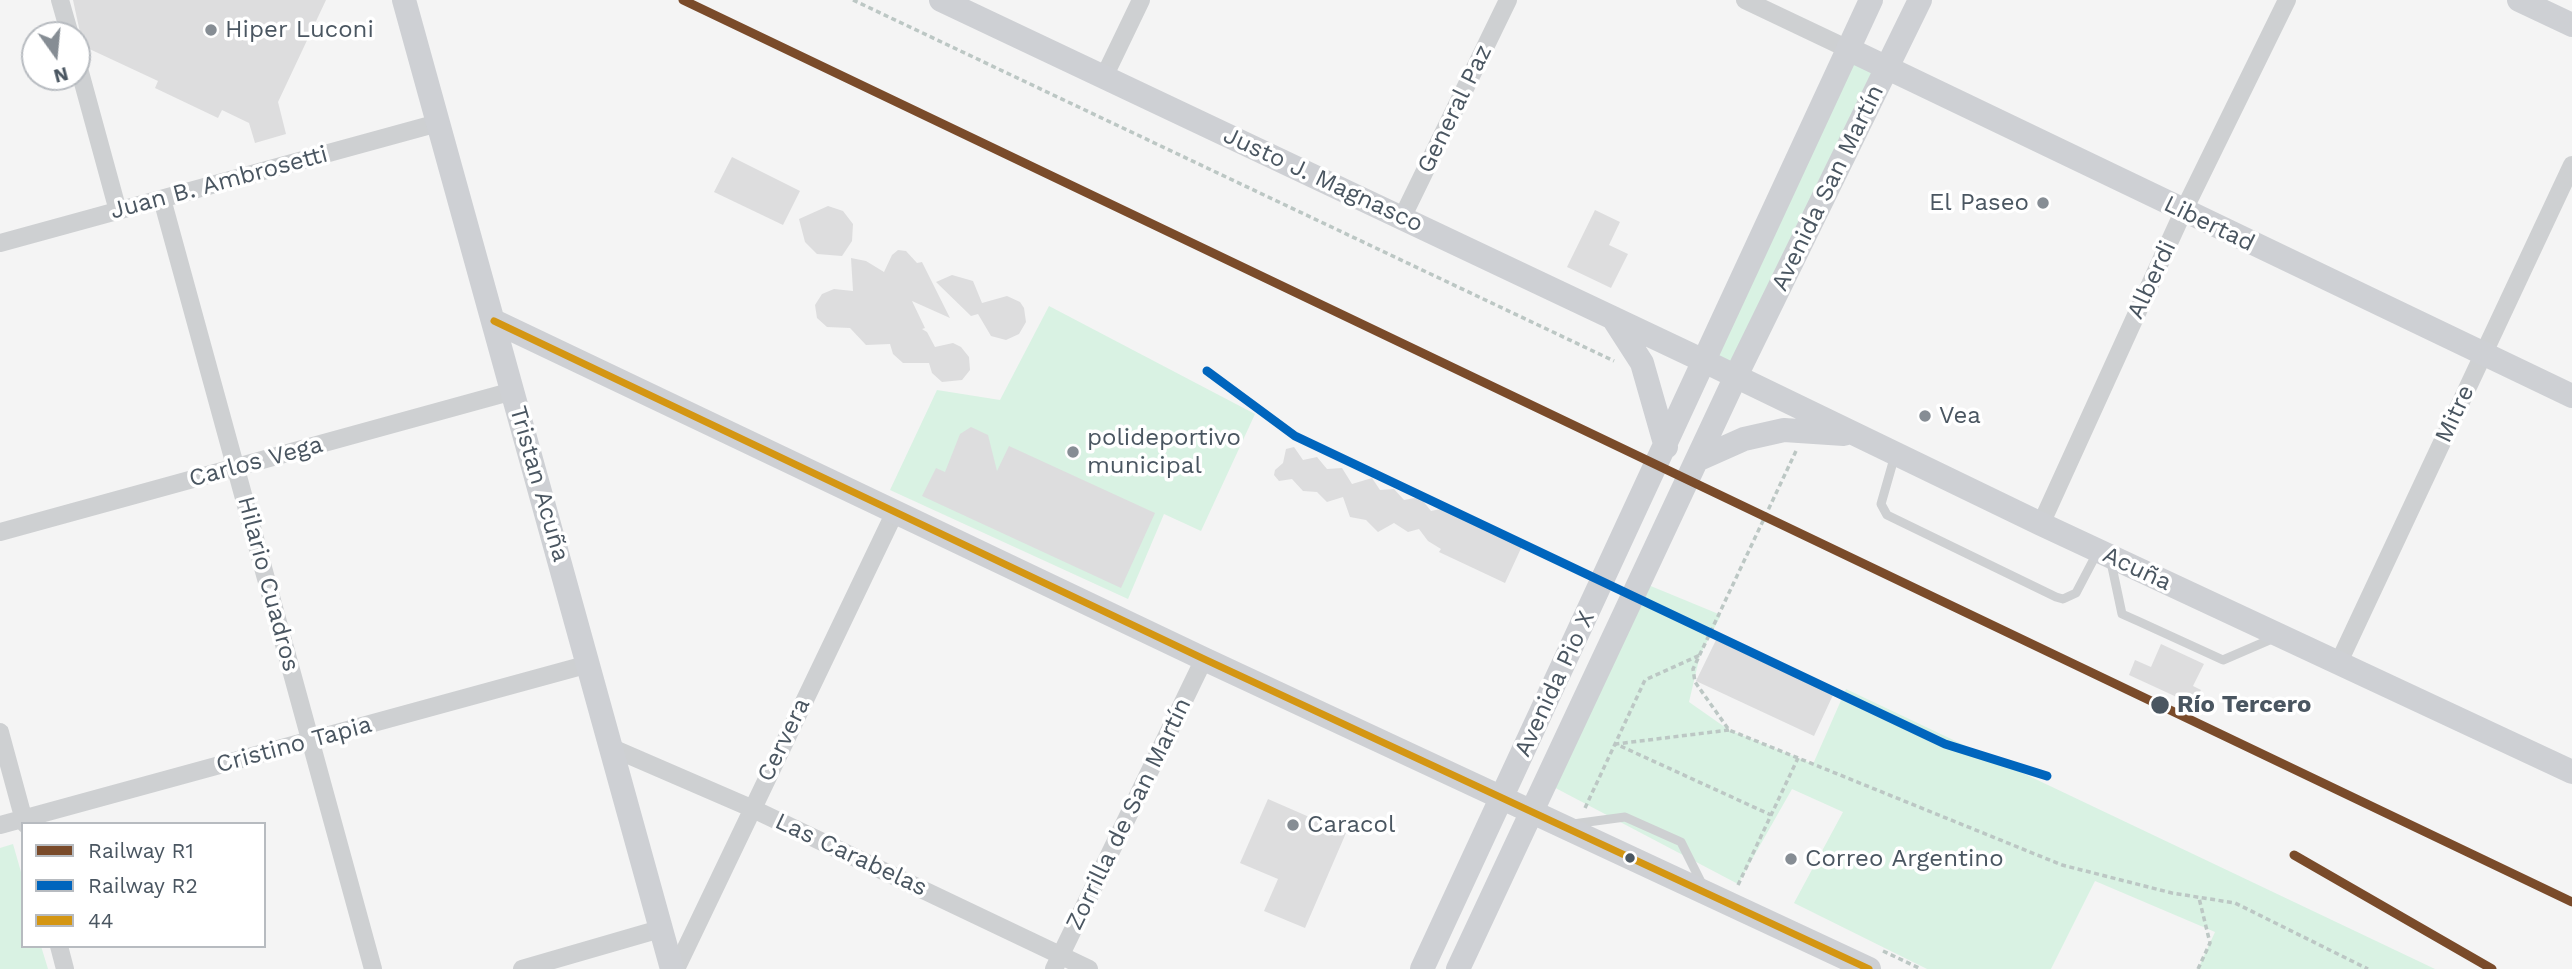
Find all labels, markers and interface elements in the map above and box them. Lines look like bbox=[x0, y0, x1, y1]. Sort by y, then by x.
place label: Hiper Luconi bbox=[225, 16, 374, 44]
north arrow bbox=[21, 21, 91, 91]
marker: Hiper Luconi bbox=[203, 22, 219, 38]
street label: General Paz bbox=[1411, 40, 1499, 178]
text: N bbox=[51, 62, 71, 88]
street label: Avenida San Martín bbox=[1766, 80, 1890, 296]
street label: Justo J. Magnasco bbox=[1219, 121, 1427, 239]
street label: Juan B. Ambrosetti bbox=[107, 140, 331, 226]
place label: El Paseo bbox=[1929, 189, 2029, 217]
street label: Libertad bbox=[2159, 190, 2259, 258]
marker: El Paseo bbox=[2035, 195, 2051, 211]
street label: Alberdi bbox=[2121, 236, 2183, 324]
street label: Mitre bbox=[2429, 381, 2481, 447]
place label: Vea bbox=[1939, 402, 1981, 430]
street label: Tristan Acuña bbox=[503, 403, 575, 565]
marker: Vea bbox=[1917, 408, 1933, 424]
place label: polideportivo municipal bbox=[1087, 424, 1241, 480]
street label: Carlos Vega bbox=[186, 430, 326, 494]
marker: polideportivo municipal bbox=[1065, 444, 1081, 460]
street label: Hilario Cuadros bbox=[231, 493, 305, 675]
street label: Acuña bbox=[2098, 541, 2176, 597]
street label: Avenida Pio X bbox=[1509, 607, 1601, 761]
place label: Río Tercero bbox=[2177, 691, 2311, 719]
street label: Cervera bbox=[751, 693, 817, 787]
street label: Zorrilla de San Martín bbox=[1060, 693, 1198, 935]
marker: Río Tercero bbox=[2149, 694, 2171, 716]
street label: Cristino Tapia bbox=[213, 710, 375, 780]
street label: Las Carabelas bbox=[770, 807, 932, 903]
place label: Caracol bbox=[1307, 811, 1395, 839]
marker: Caracol bbox=[1285, 817, 1301, 833]
legend bbox=[21, 822, 266, 948]
text: Railway R1 bbox=[88, 838, 194, 863]
place label: Correo Argentino bbox=[1805, 845, 2004, 873]
unlabelled marker bbox=[1623, 851, 1637, 865]
marker: Correo Argentino bbox=[1783, 851, 1799, 867]
text: Railway R2 bbox=[88, 873, 198, 898]
text: 44 bbox=[88, 908, 114, 933]

